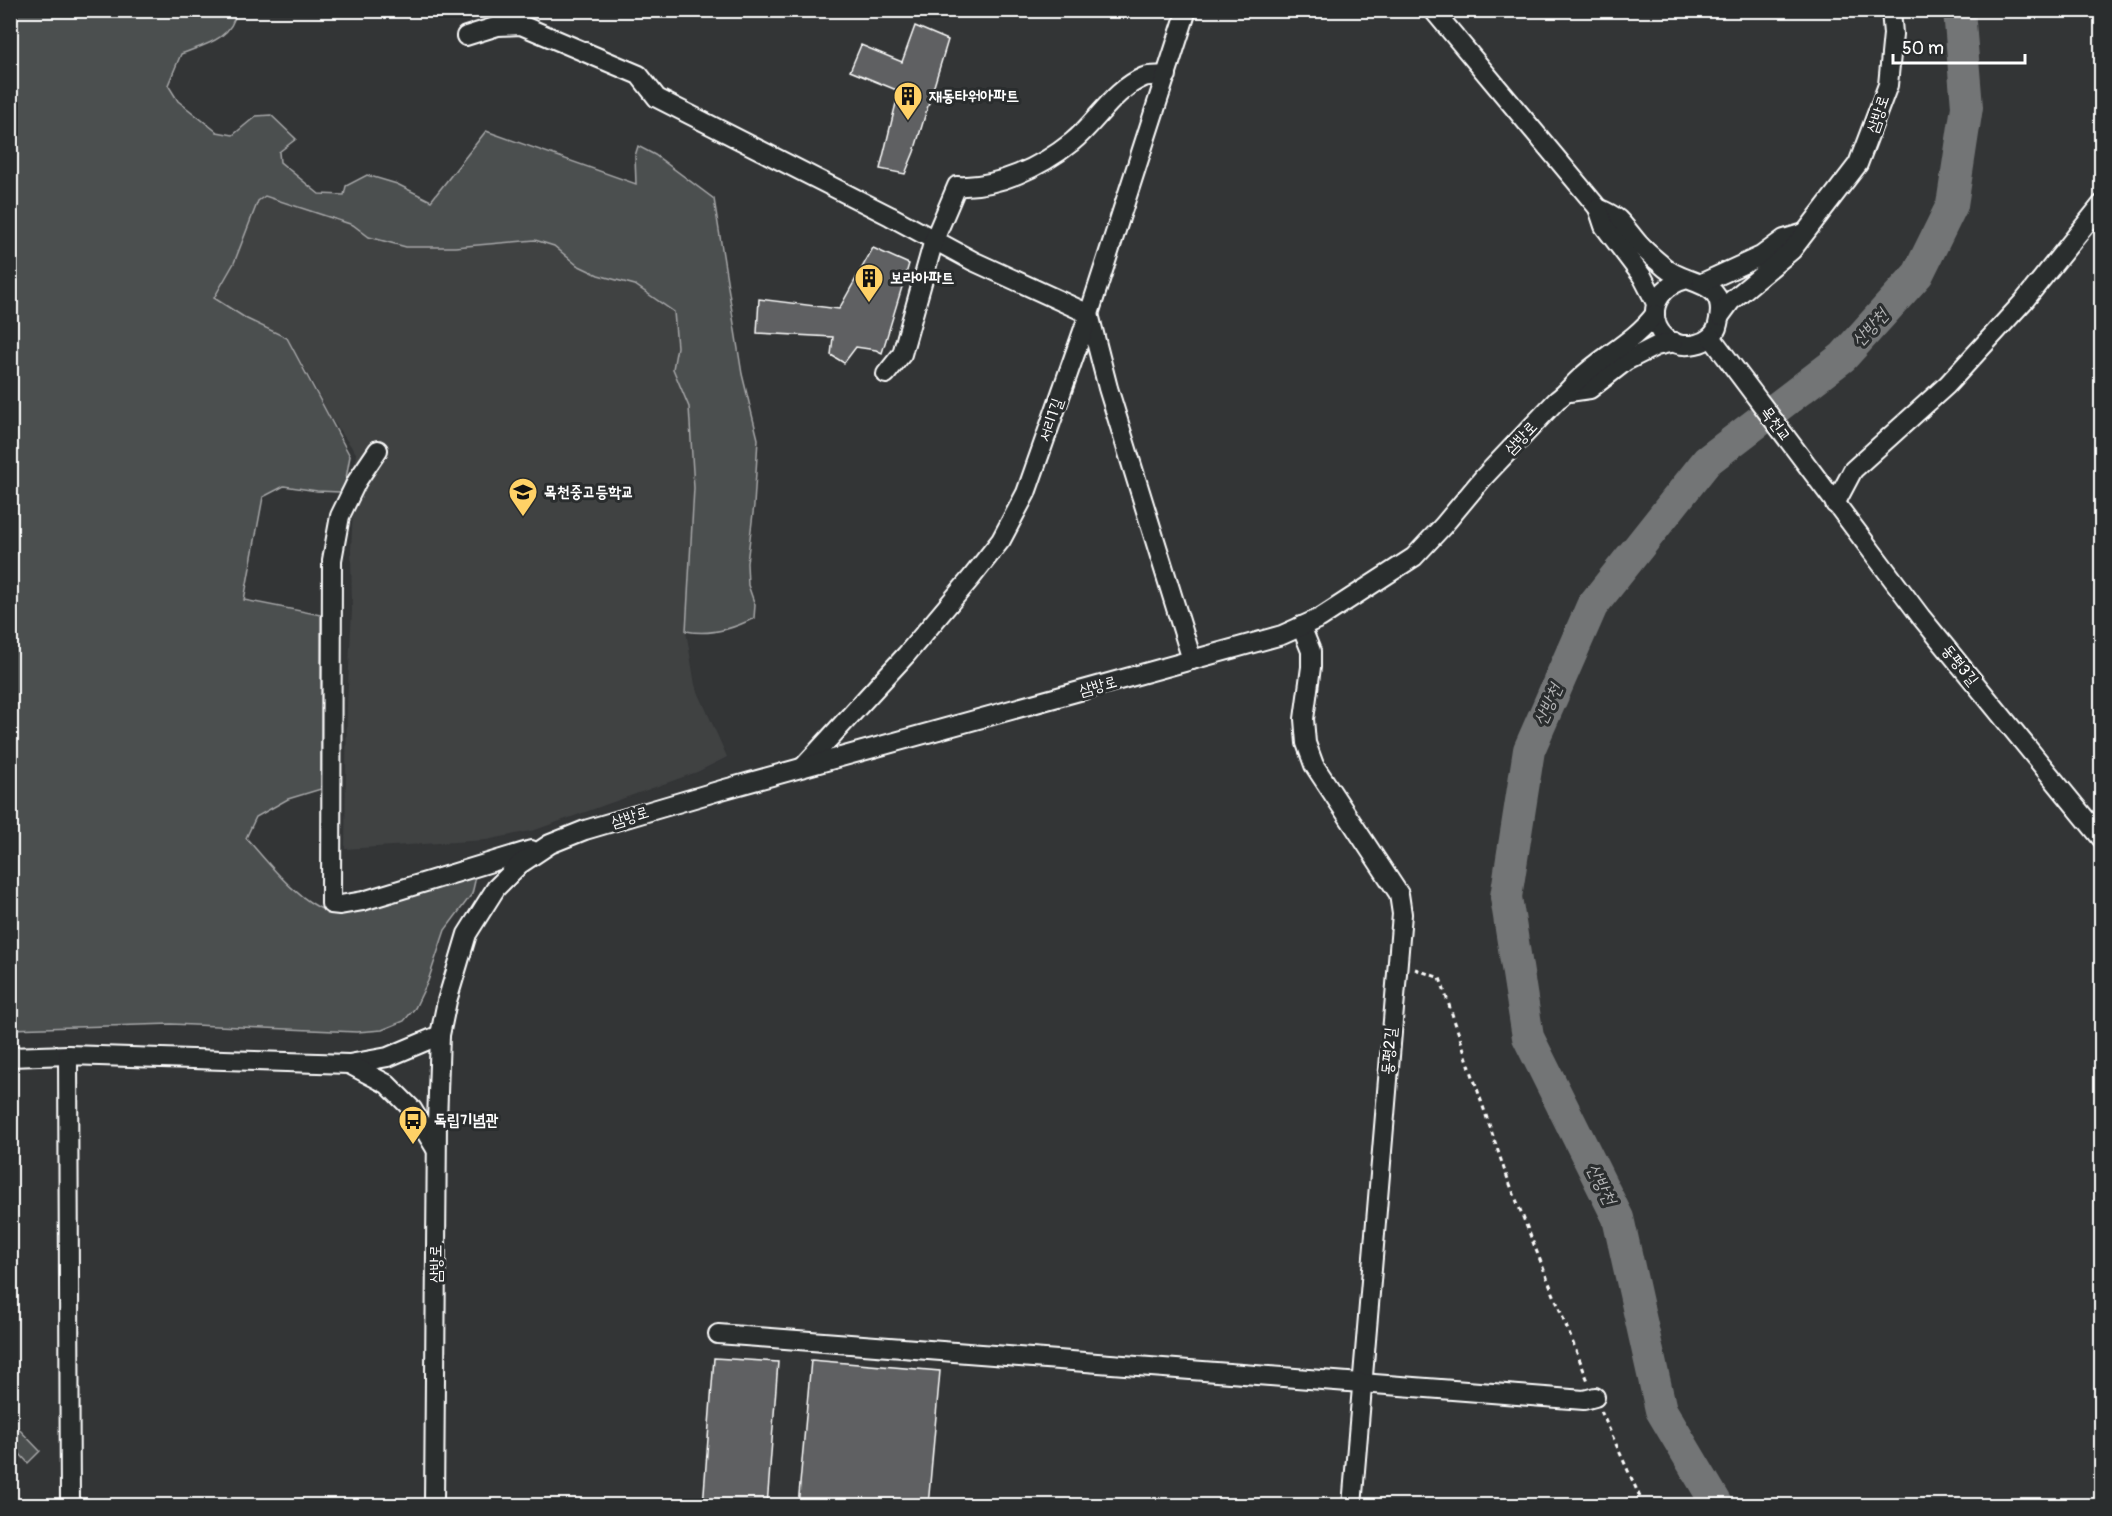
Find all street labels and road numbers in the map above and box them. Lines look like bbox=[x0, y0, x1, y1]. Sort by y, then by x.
street label: 삼방로 bbox=[1862, 92, 1894, 136]
street label: 서리1길 bbox=[1034, 395, 1068, 444]
street label: 목천교 bbox=[1757, 402, 1795, 446]
street label: 삼방로 bbox=[1500, 417, 1542, 459]
street label: 동평3길 bbox=[1937, 640, 1983, 690]
street label: 삼방로 bbox=[1077, 671, 1119, 701]
street label: 삼방로 bbox=[609, 802, 651, 832]
street label: 동평2길 bbox=[1377, 1026, 1401, 1076]
street label: 삼방로 bbox=[426, 1245, 446, 1283]

